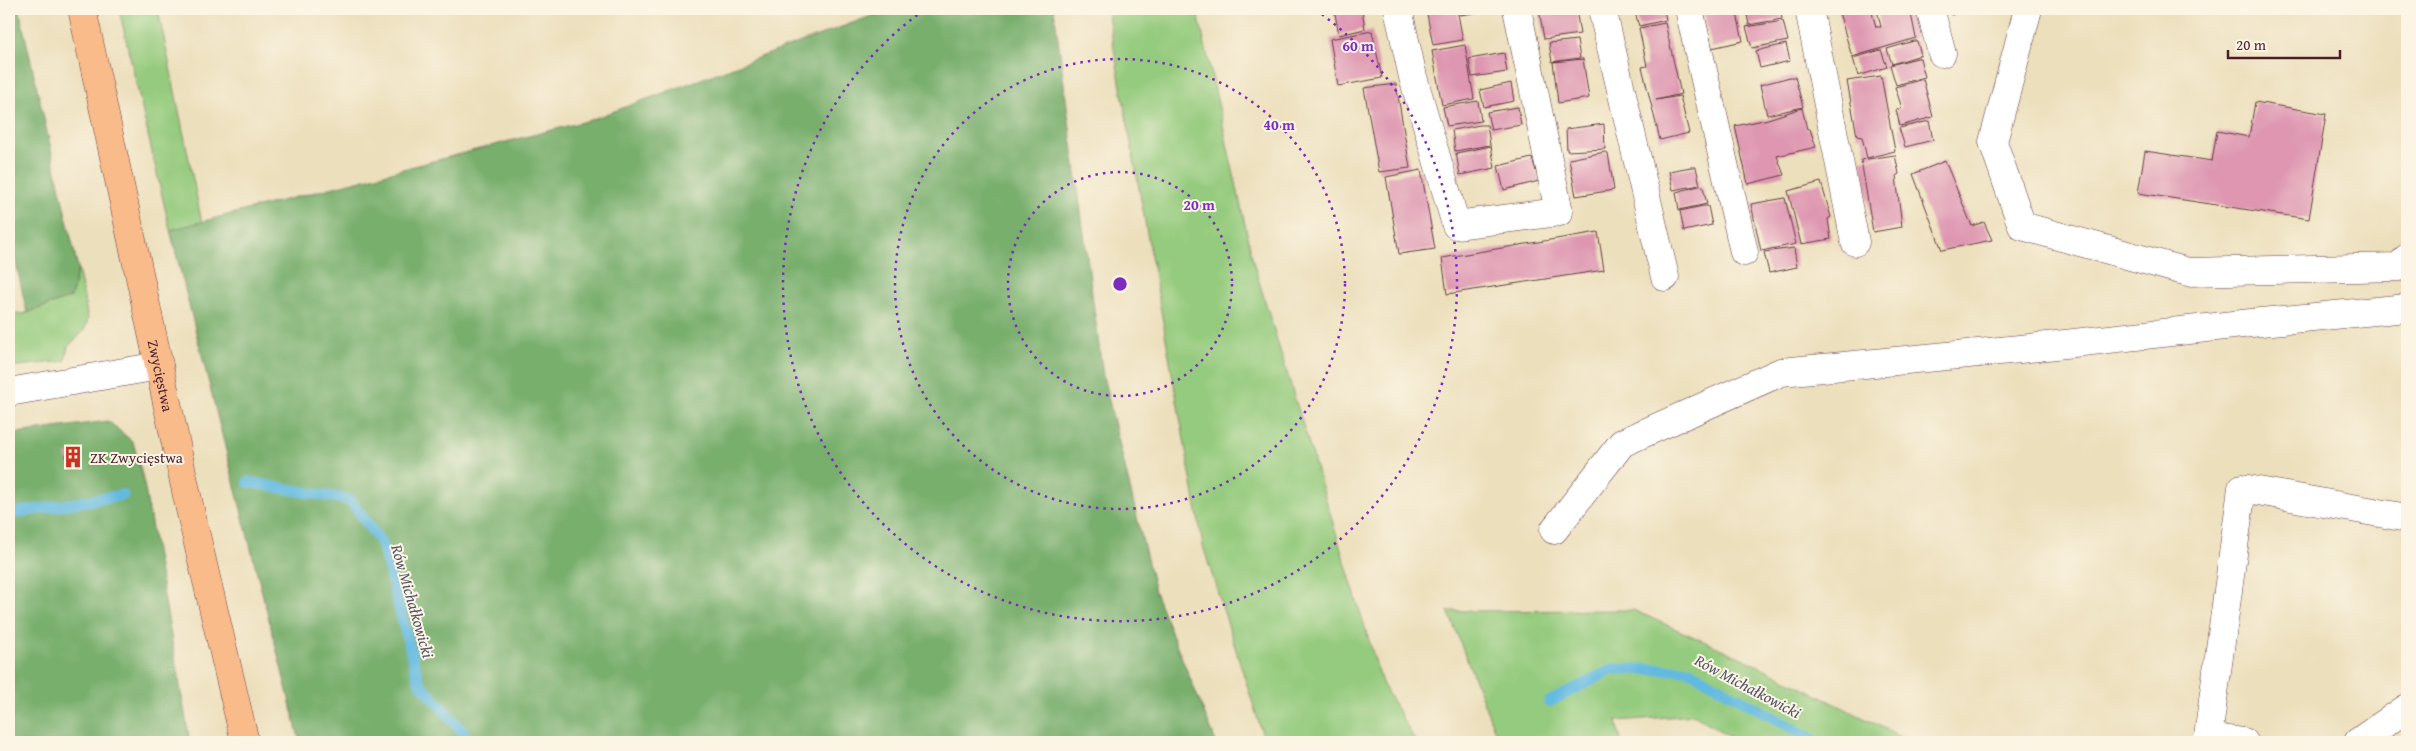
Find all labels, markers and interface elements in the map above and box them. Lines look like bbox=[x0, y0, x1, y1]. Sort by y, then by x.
scale bar bbox=[2228, 28, 2341, 60]
text: 20 m bbox=[2236, 34, 2267, 55]
text: 60 m bbox=[1342, 35, 1374, 56]
text: 40 m bbox=[1263, 114, 1295, 135]
text: 20 m bbox=[1183, 194, 1215, 215]
centre of rings bbox=[1111, 275, 1129, 293]
street label: Zwycięstwa bbox=[143, 338, 179, 413]
building icon: ZK Zwycięstwa bbox=[60, 444, 86, 470]
place label: ZK Zwycięstwa bbox=[90, 447, 183, 468]
water label: Rów Michałkowicki bbox=[385, 540, 441, 661]
water label: Rów Michałkowicki bbox=[1690, 647, 1805, 724]

